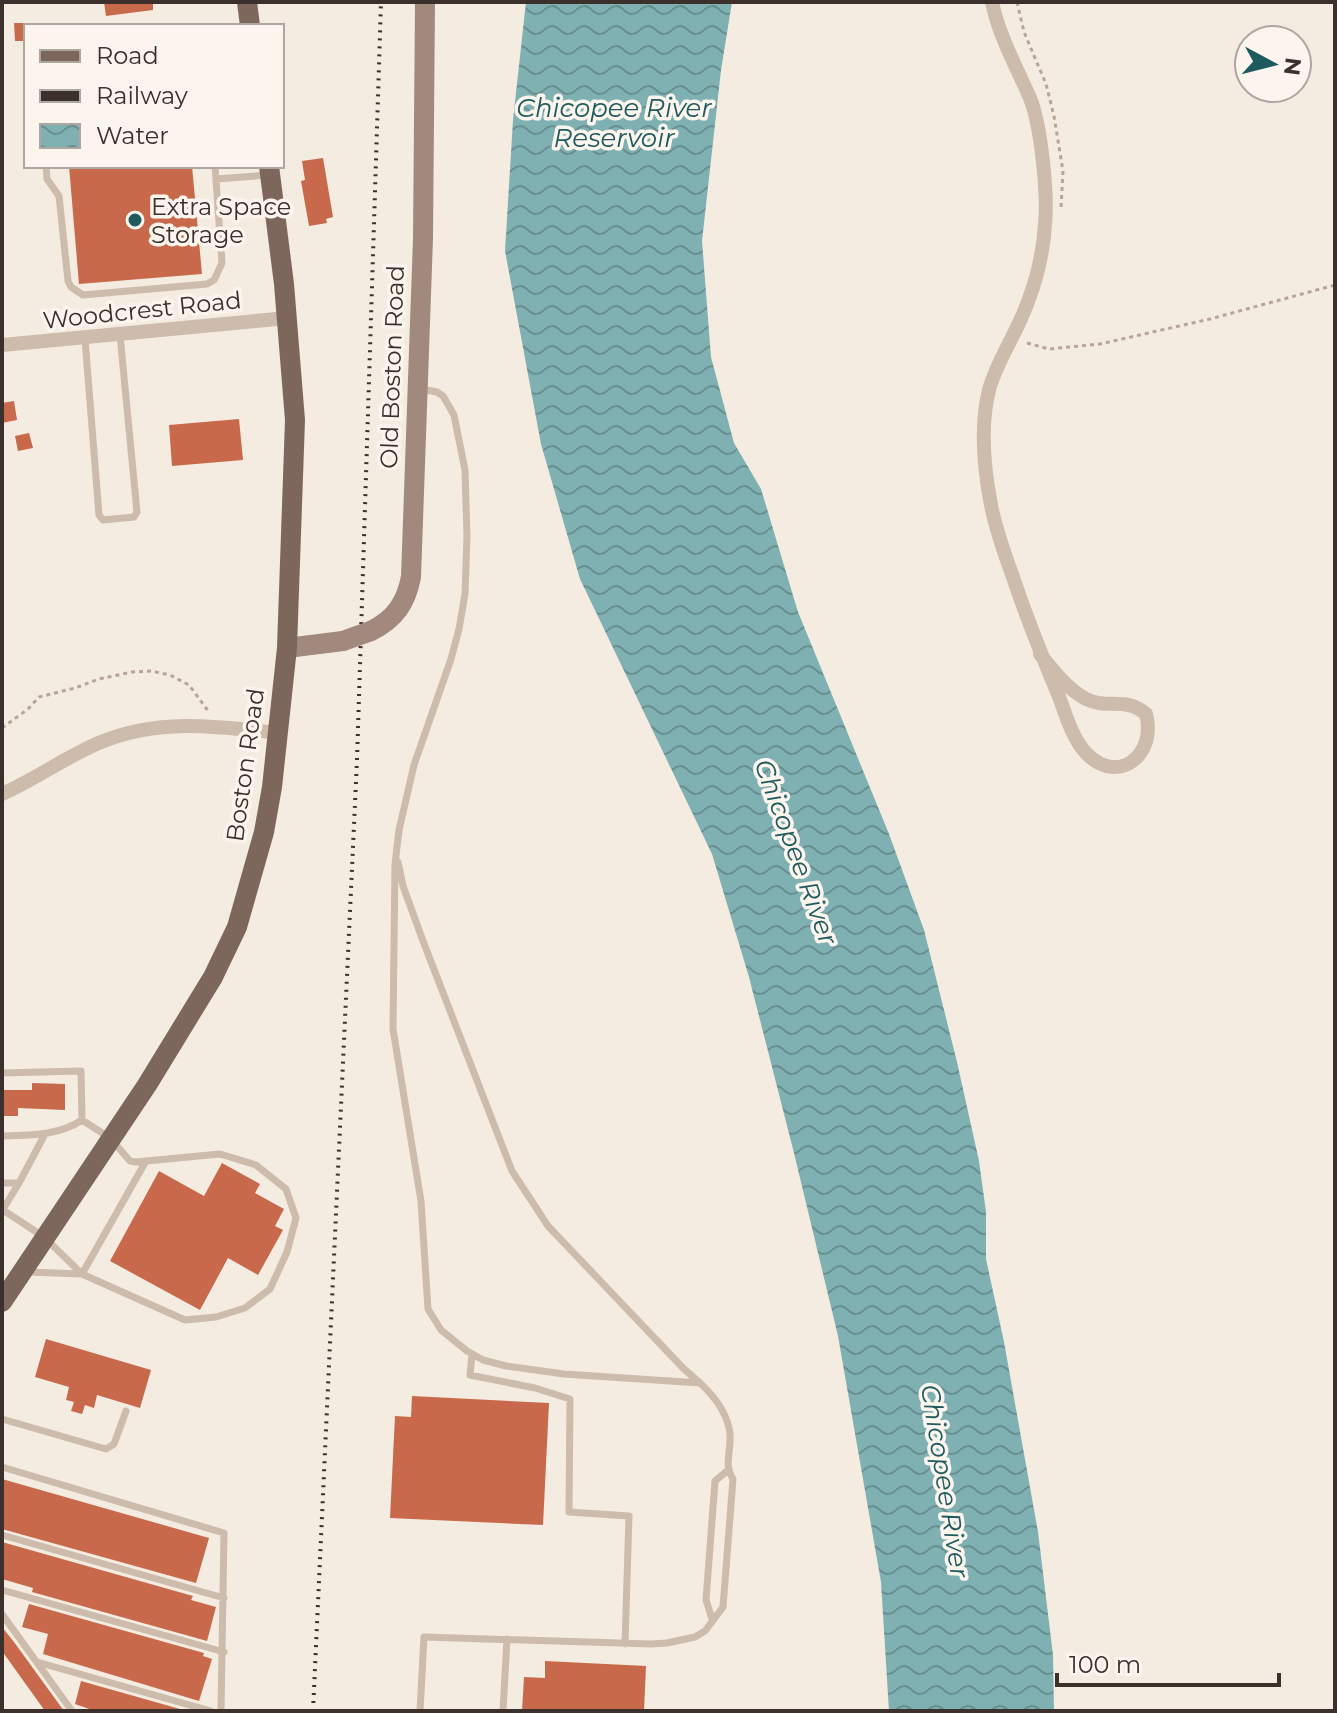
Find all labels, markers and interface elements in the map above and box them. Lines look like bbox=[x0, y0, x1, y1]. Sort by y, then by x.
legend bbox=[24, 24, 284, 168]
north arrow bbox=[1233, 24, 1313, 104]
text: Road bbox=[96, 41, 159, 70]
text: N bbox=[1278, 56, 1307, 77]
text: Railway bbox=[96, 81, 188, 110]
water label: Chicopee River Reservoir bbox=[516, 92, 712, 154]
text: Water bbox=[96, 121, 169, 150]
place label: Extra Space Storage bbox=[151, 192, 291, 249]
marker: Extra Space Storage bbox=[126, 211, 144, 229]
street label: Old Boston Road bbox=[374, 265, 410, 469]
street label: Woodcrest Road bbox=[41, 285, 243, 335]
street label: Boston Road bbox=[220, 686, 270, 844]
water label: Chicopee River bbox=[748, 755, 845, 950]
water label: Chicopee River bbox=[914, 1382, 976, 1581]
scale bar bbox=[1057, 1637, 1279, 1687]
text: 100 m bbox=[1069, 1650, 1141, 1679]

